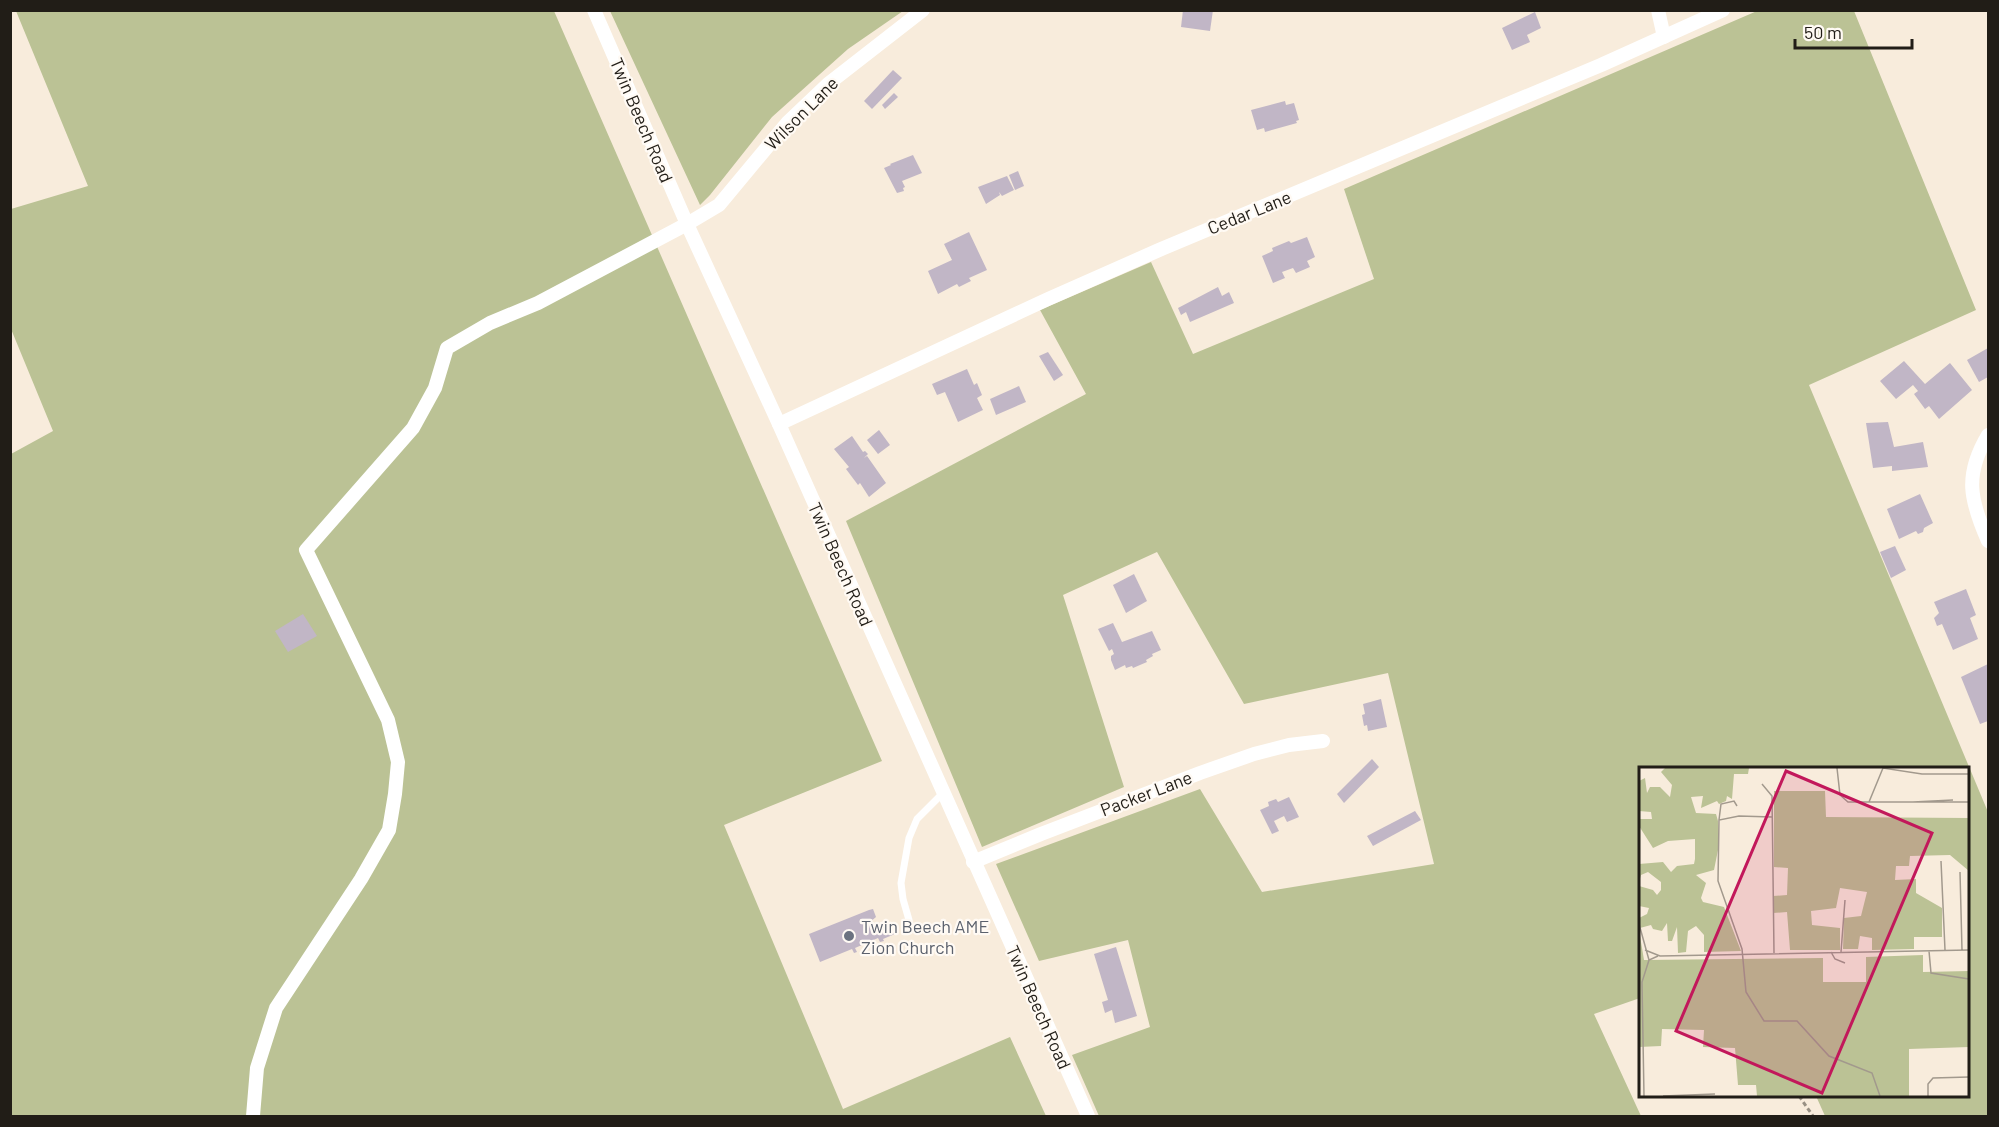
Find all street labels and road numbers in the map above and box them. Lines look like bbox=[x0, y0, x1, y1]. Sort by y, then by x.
street label: Twin Beech Road bbox=[606, 54, 678, 186]
street label: Wilson Lane bbox=[760, 72, 842, 154]
street label: Cedar Lane bbox=[1204, 185, 1294, 239]
street label: Twin Beech Road bbox=[804, 499, 878, 629]
street label: Packer Lane bbox=[1097, 765, 1195, 821]
street label: Twin Beech Road bbox=[1002, 942, 1076, 1072]

